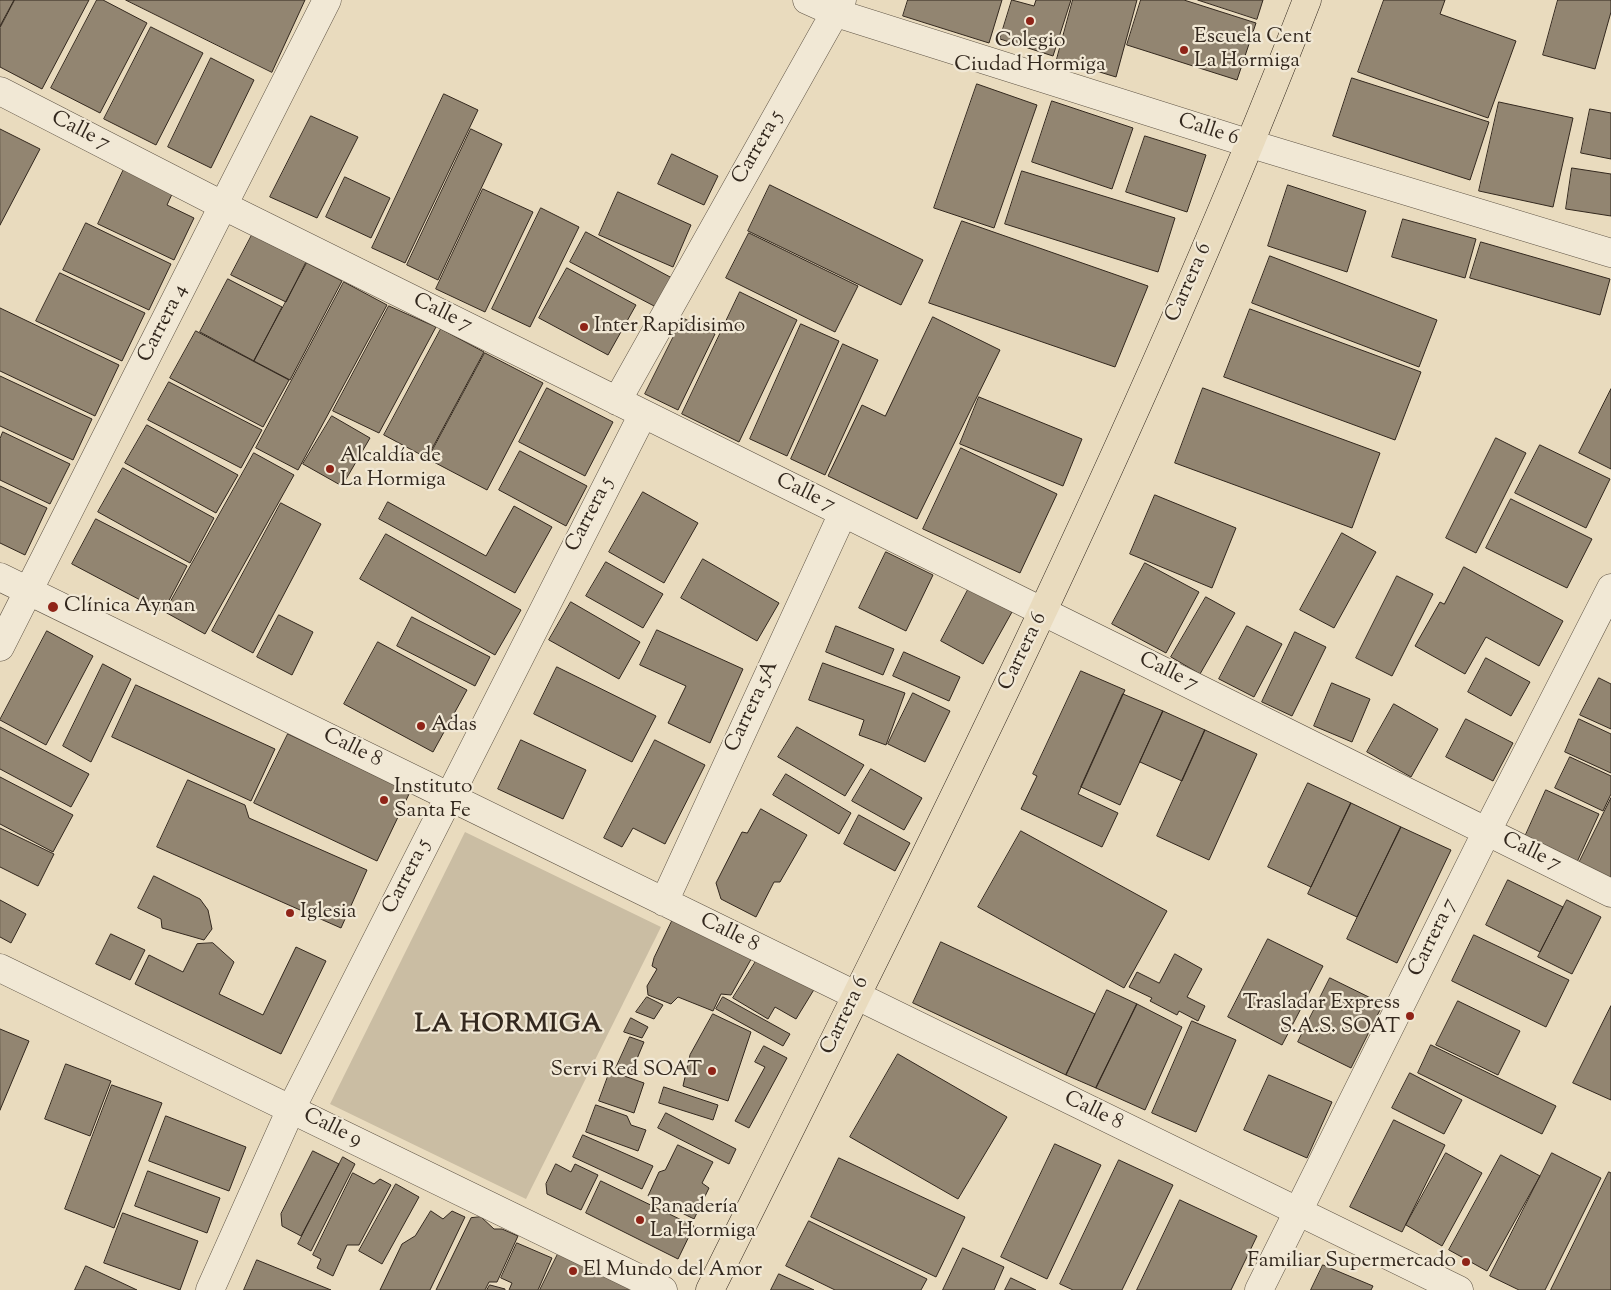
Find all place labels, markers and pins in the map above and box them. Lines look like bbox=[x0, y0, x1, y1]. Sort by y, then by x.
marker: Colegio Ciudad Hormiga bbox=[1024, 15, 1036, 27]
place label: Escuela Cent La Hormiga bbox=[1194, 25, 1312, 75]
place label: Colegio Ciudad Hormiga bbox=[954, 29, 1106, 79]
marker: Escuela Cent La Hormiga bbox=[1178, 44, 1190, 56]
place label: Inter Rapidisimo bbox=[594, 314, 745, 340]
marker: Inter Rapidisimo bbox=[578, 321, 590, 333]
place label: Alcaldía de La Hormiga bbox=[340, 444, 446, 494]
marker: Alcaldía de La Hormiga bbox=[324, 463, 336, 475]
place label: Clínica Aynan bbox=[64, 594, 196, 620]
marker: Clínica Aynan bbox=[46, 600, 60, 614]
place label: Adas bbox=[431, 713, 477, 739]
marker: Adas bbox=[415, 720, 427, 732]
place label: Instituto Santa Fe bbox=[394, 775, 473, 825]
marker: Instituto Santa Fe bbox=[378, 794, 390, 806]
place label: Iglesia bbox=[300, 900, 356, 926]
marker: Iglesia bbox=[284, 907, 296, 919]
place label: Trasladar Express S.A.S. SOAT bbox=[1243, 991, 1400, 1041]
marker: Trasladar Express S.A.S. SOAT bbox=[1404, 1010, 1416, 1022]
place label: Servi Red SOAT bbox=[550, 1058, 702, 1084]
marker: Servi Red SOAT bbox=[706, 1065, 718, 1077]
place label: Panadería La Hormiga bbox=[650, 1195, 756, 1245]
marker: Panadería La Hormiga bbox=[634, 1214, 646, 1226]
place label: Familiar Supermercado bbox=[1247, 1249, 1456, 1275]
marker: Familiar Supermercado bbox=[1460, 1256, 1472, 1268]
place label: El Mundo del Amor bbox=[583, 1258, 762, 1284]
marker: El Mundo del Amor bbox=[567, 1265, 579, 1277]

